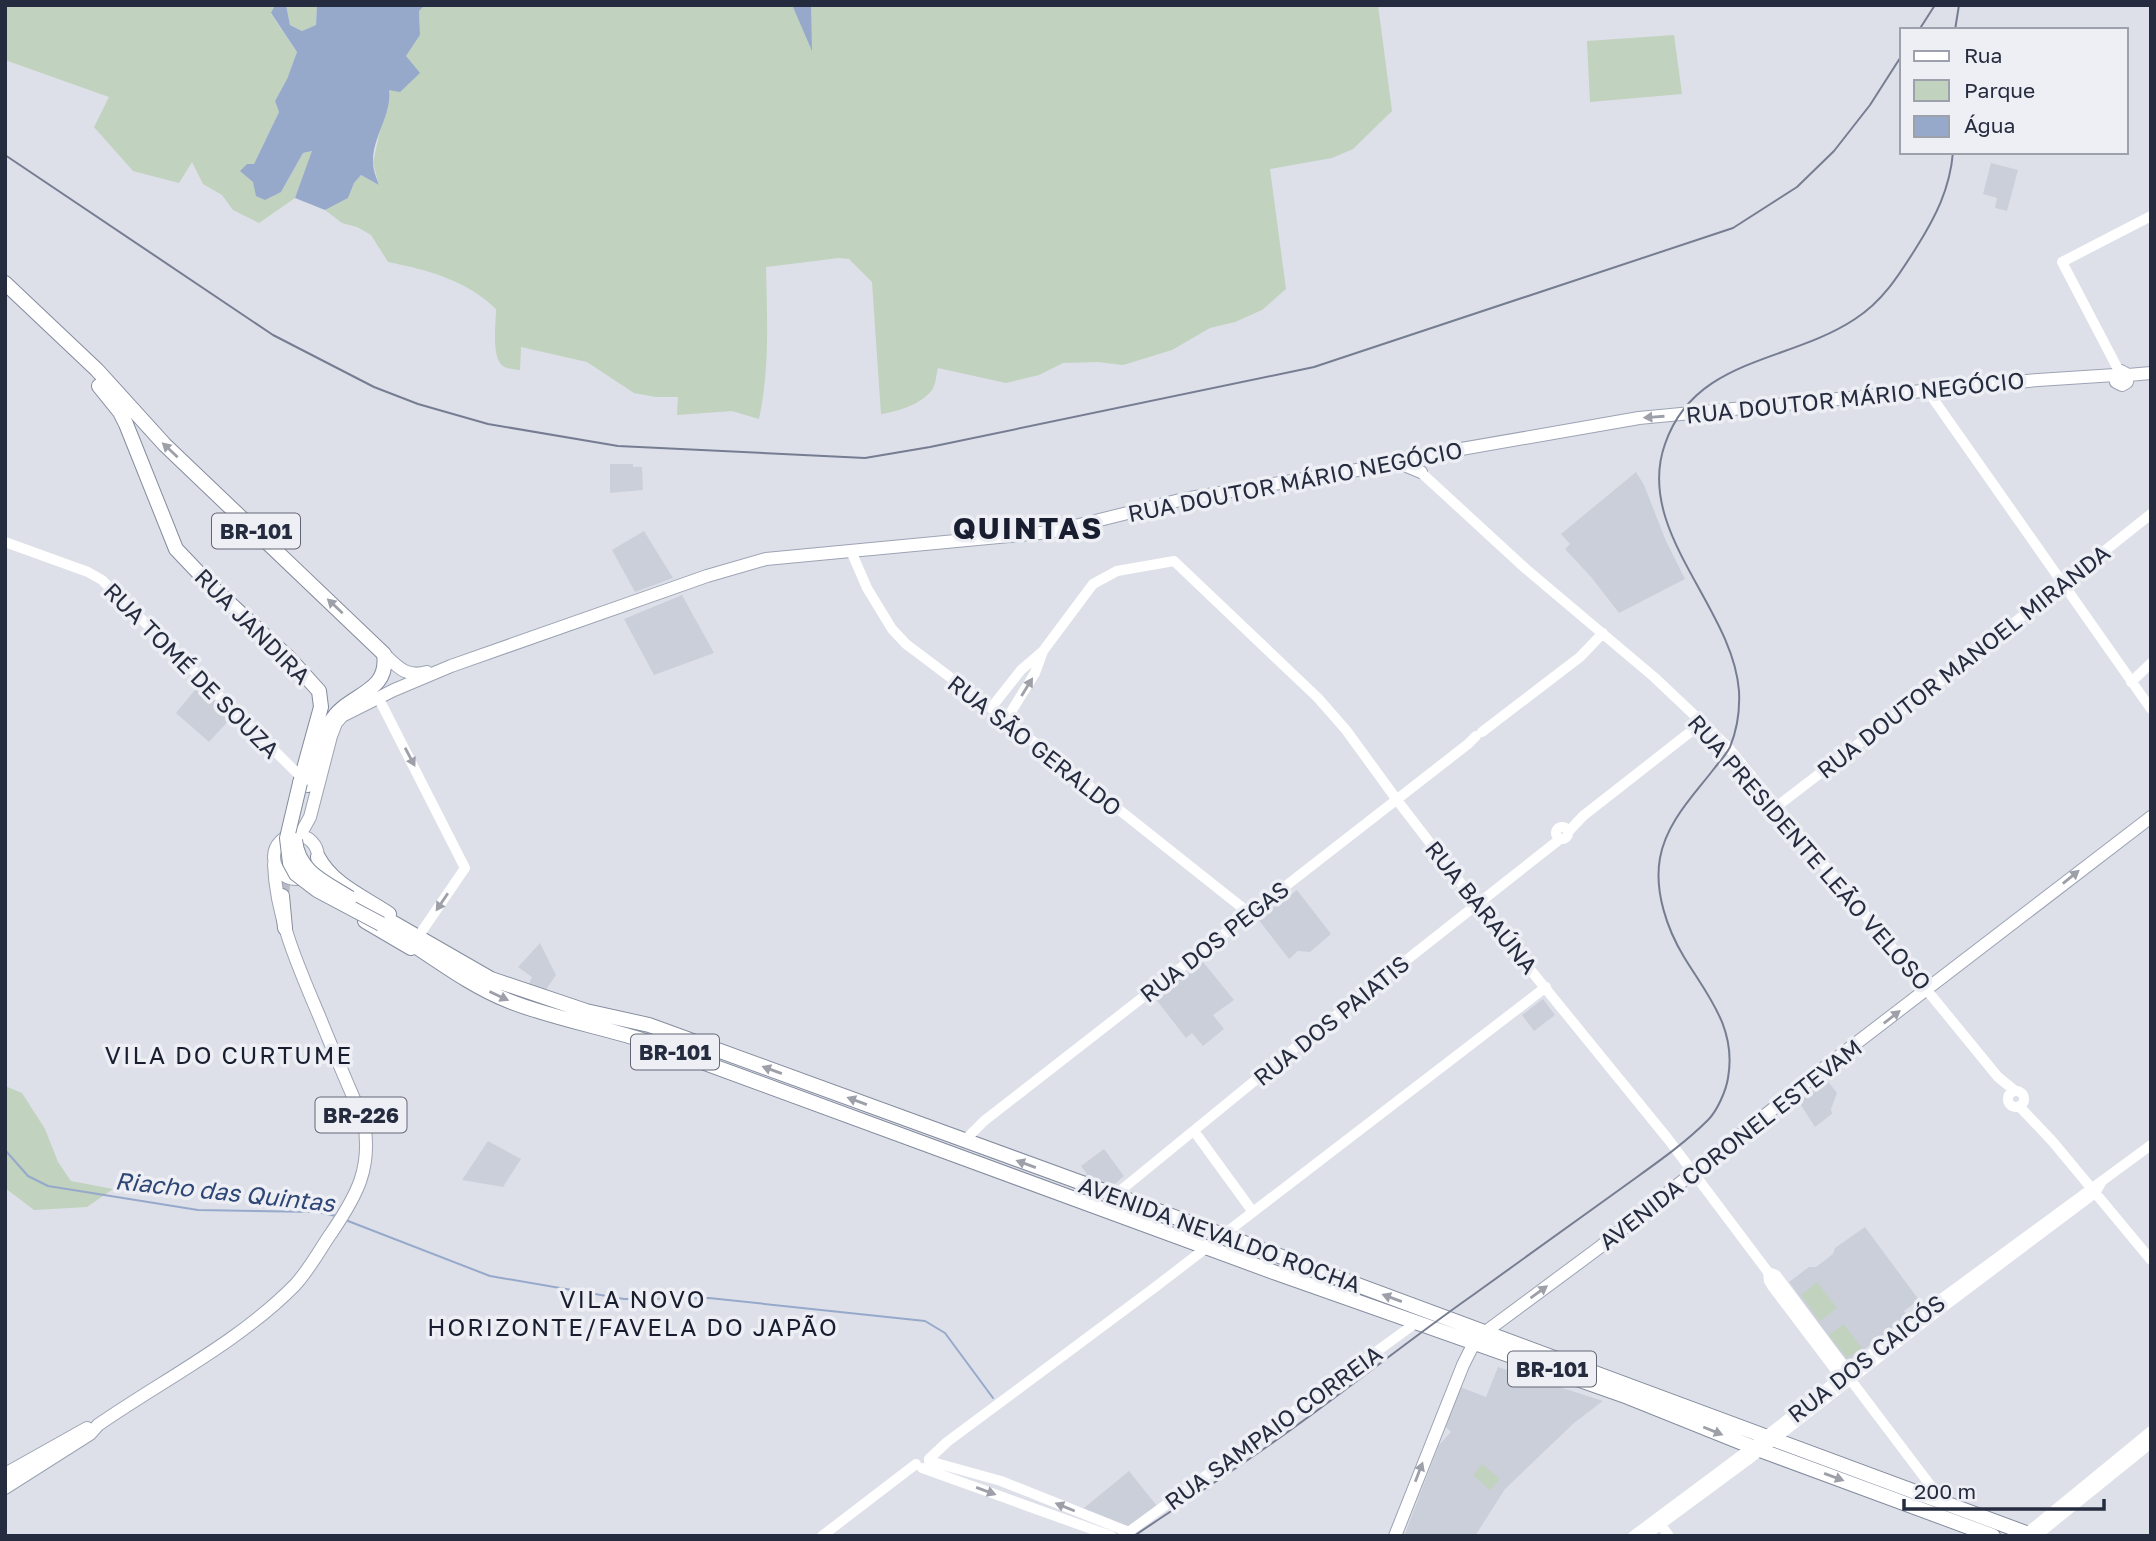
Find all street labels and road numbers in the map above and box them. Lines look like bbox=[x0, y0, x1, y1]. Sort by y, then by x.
street label: RUA DOUTOR MÁRIO NEGÓCIO bbox=[1684, 365, 2026, 429]
street label: RUA DOUTOR MÁRIO NEGÓCIO bbox=[1125, 435, 1465, 527]
road number: BR-101 bbox=[212, 514, 300, 548]
street label: RUA DOUTOR MANOEL MIRANDA bbox=[1811, 538, 2115, 784]
street label: RUA JANDIRA bbox=[189, 562, 317, 690]
street label: RUA TOMÉ DE SOUZA bbox=[98, 576, 286, 764]
street label: RUA SÃO GERALDO bbox=[943, 669, 1127, 821]
street label: RUA PRESIDENTE LEÃO VELOSO bbox=[1683, 708, 1937, 996]
street label: RUA BARAÚNA bbox=[1420, 835, 1544, 979]
street label: RUA DOS PEGAS bbox=[1134, 874, 1294, 1008]
street label: RUA DOS PAIATIS bbox=[1248, 949, 1414, 1091]
street label: AVENIDA CORONEL ESTEVAM bbox=[1593, 1033, 1867, 1255]
road number: BR-101 bbox=[631, 1034, 719, 1070]
road number: BR-226 bbox=[316, 1098, 406, 1132]
street label: AVENIDA NEVALDO ROCHA bbox=[1075, 1170, 1365, 1298]
street label: RUA DOS CAICÓS bbox=[1782, 1288, 1950, 1428]
street label: RUA SAMPAIO CORREIA bbox=[1159, 1339, 1387, 1515]
road number: BR-101 bbox=[1508, 1352, 1596, 1386]

